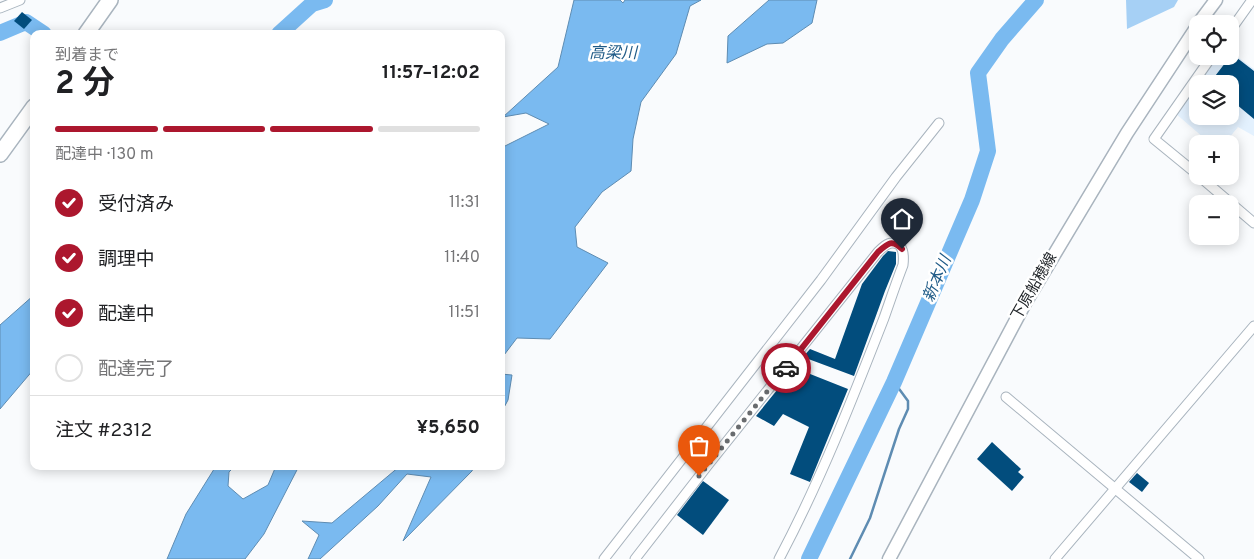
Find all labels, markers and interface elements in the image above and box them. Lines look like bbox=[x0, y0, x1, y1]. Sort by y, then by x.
map controls bbox=[1189, 15, 1239, 245]
button: locate bbox=[1189, 15, 1239, 65]
water label: 高梁川 bbox=[589, 44, 639, 64]
text: 到着まで bbox=[55, 46, 119, 66]
text: 11:57–12:02 bbox=[382, 61, 480, 85]
text: 2 分 bbox=[55, 65, 115, 105]
button: layers bbox=[1189, 75, 1239, 125]
button: + bbox=[1189, 135, 1239, 185]
text: 配達中 · 130 m bbox=[55, 145, 154, 165]
icon: check bbox=[55, 189, 83, 217]
text: 受付済み bbox=[98, 193, 174, 217]
text: 11:31 bbox=[449, 193, 480, 213]
button: − bbox=[1189, 195, 1239, 245]
pin bbox=[881, 198, 923, 249]
icon: home bbox=[888, 205, 916, 233]
icon: check bbox=[55, 244, 83, 272]
text: 調理中 bbox=[98, 248, 155, 272]
text: 11:40 bbox=[444, 248, 480, 268]
street label: 下原船穂線 bbox=[1008, 250, 1062, 324]
water label: 新本川 bbox=[919, 251, 957, 305]
icon: check bbox=[55, 299, 83, 327]
text: 配達中 bbox=[98, 303, 155, 327]
text: 11:51 bbox=[449, 303, 480, 323]
courier bbox=[761, 343, 811, 393]
icon: car bbox=[772, 354, 800, 382]
text: 配達完了 bbox=[98, 358, 174, 382]
text: ¥5,650 bbox=[416, 416, 480, 440]
text: 注文 #2312 bbox=[55, 419, 152, 443]
pin bbox=[678, 425, 720, 476]
icon: bag bbox=[685, 432, 713, 460]

